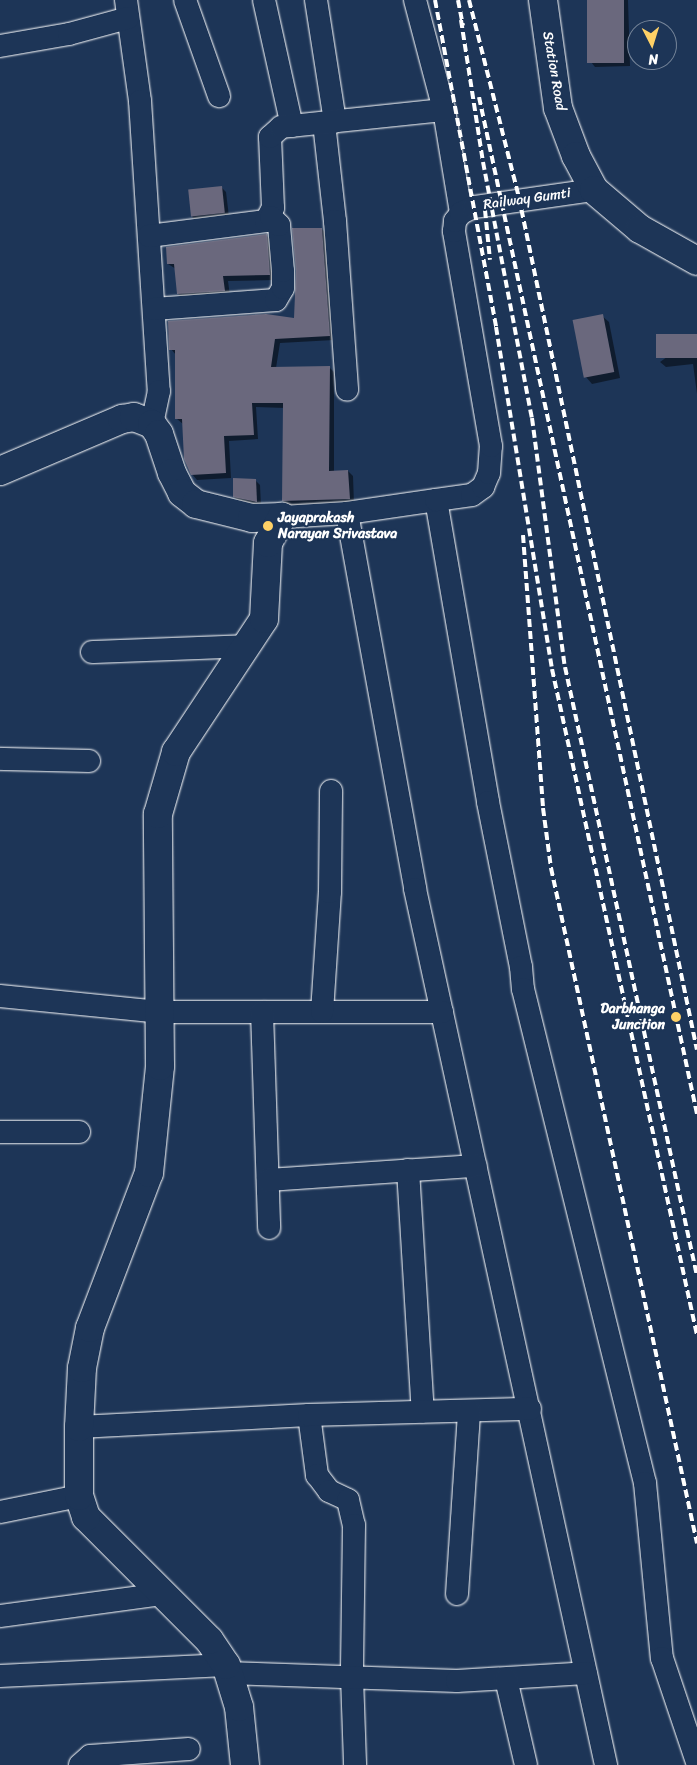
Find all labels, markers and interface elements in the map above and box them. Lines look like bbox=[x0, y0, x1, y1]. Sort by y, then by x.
north arrow bbox=[627, 20, 677, 70]
street label: Station Road bbox=[539, 30, 569, 112]
text: N bbox=[647, 47, 659, 72]
street label: Railway Gumti bbox=[482, 185, 572, 213]
place label: Jayaprakash Narayan Srivastava bbox=[278, 510, 397, 542]
marker: Jayaprakash Narayan Srivastava bbox=[262, 520, 274, 532]
place label: Darbhanga Junction bbox=[600, 1001, 665, 1034]
marker: Darbhanga Junction bbox=[669, 1010, 683, 1024]

